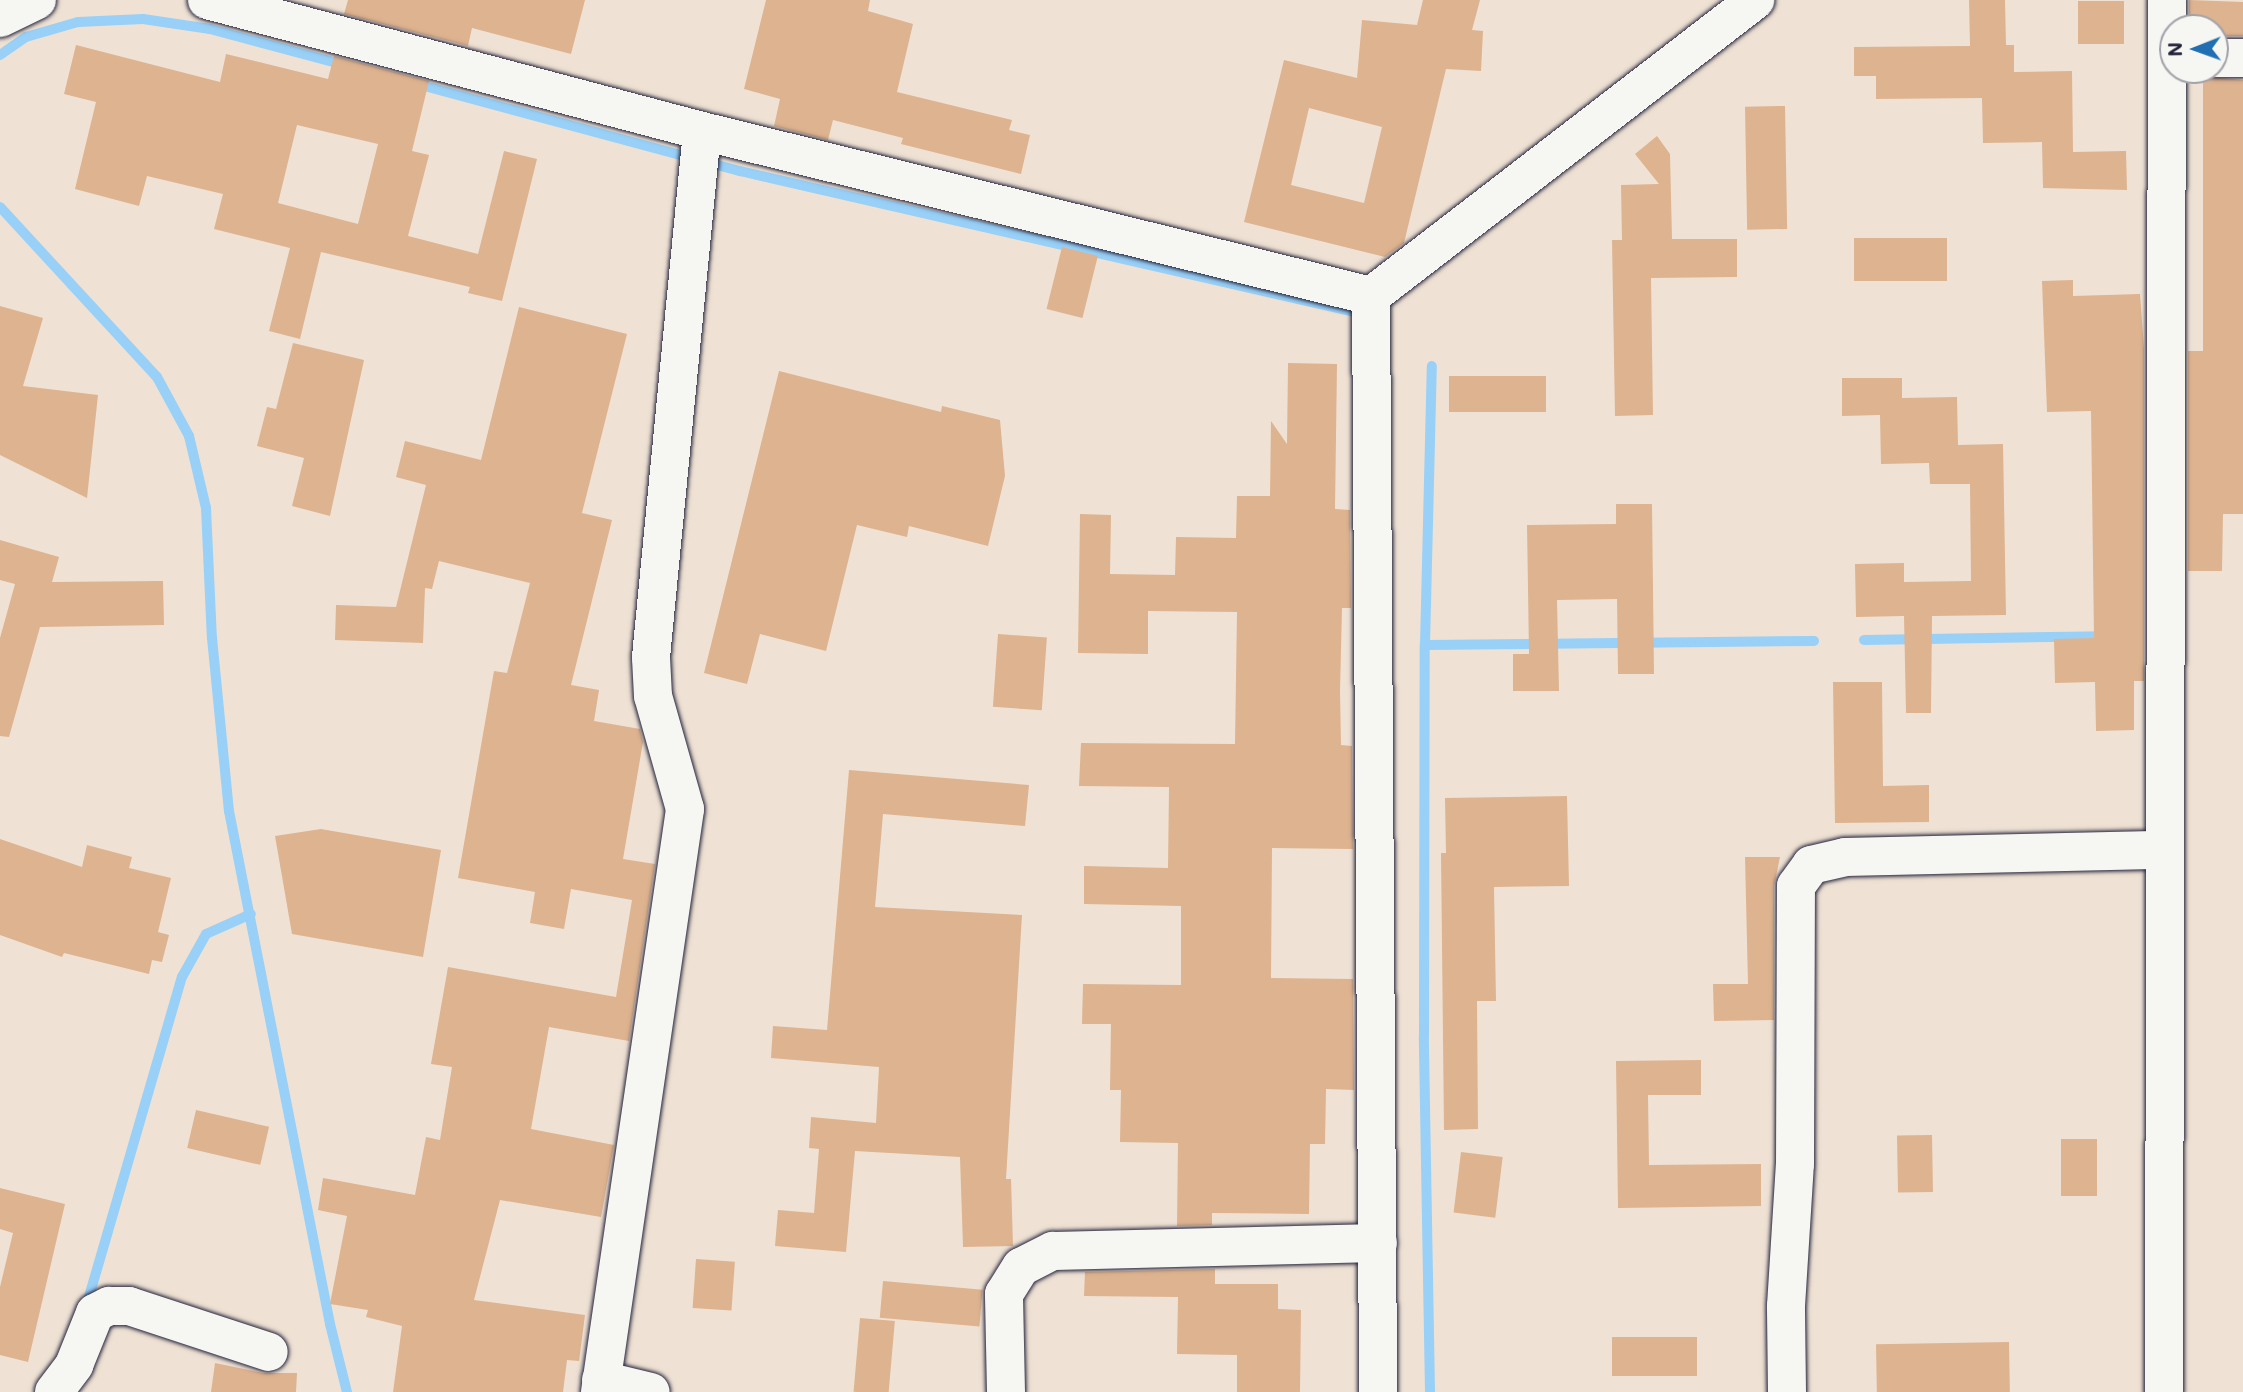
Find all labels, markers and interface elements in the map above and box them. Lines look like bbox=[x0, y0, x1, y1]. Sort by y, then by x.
north arrow bbox=[2159, 14, 2229, 84]
text: N bbox=[2162, 42, 2187, 57]

